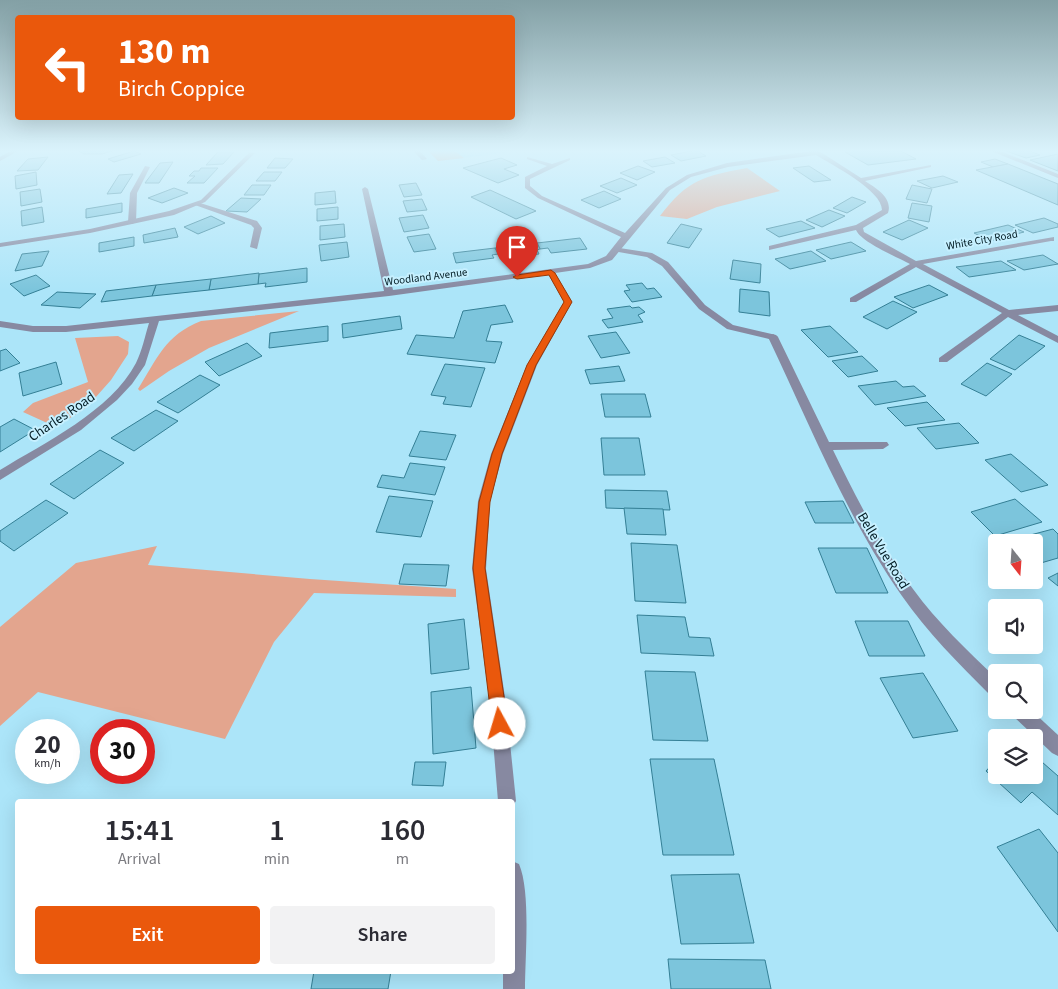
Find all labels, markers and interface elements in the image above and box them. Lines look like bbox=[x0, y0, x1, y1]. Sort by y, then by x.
text: 130 m bbox=[118, 27, 210, 77]
icon: left bbox=[35, 35, 100, 100]
text: Birch Coppice bbox=[118, 73, 245, 105]
pin bbox=[496, 226, 538, 277]
street label: White City Road bbox=[945, 226, 1019, 254]
icon: arrive bbox=[503, 233, 531, 261]
street label: Woodland Avenue bbox=[384, 264, 469, 290]
street label: Charles Road bbox=[25, 387, 99, 447]
street label: Belle Vue Road bbox=[852, 509, 914, 593]
north arrow bbox=[988, 534, 1042, 589]
map controls bbox=[988, 534, 1043, 784]
button: sound bbox=[988, 599, 1043, 654]
button: search bbox=[988, 664, 1043, 719]
position arrow bbox=[473, 697, 525, 749]
speed limit sign: 30 bbox=[90, 719, 155, 784]
text: 20 bbox=[34, 727, 61, 763]
button: layers bbox=[988, 729, 1043, 784]
text: km/h bbox=[34, 755, 61, 772]
text: 15:41 bbox=[105, 809, 174, 852]
text: 1 bbox=[269, 809, 285, 852]
text: 160 bbox=[379, 809, 425, 852]
text: Arrival bbox=[118, 848, 161, 870]
text: min bbox=[264, 848, 290, 870]
text: m bbox=[396, 848, 409, 870]
button: Exit bbox=[35, 906, 260, 964]
button: Share bbox=[270, 906, 495, 964]

